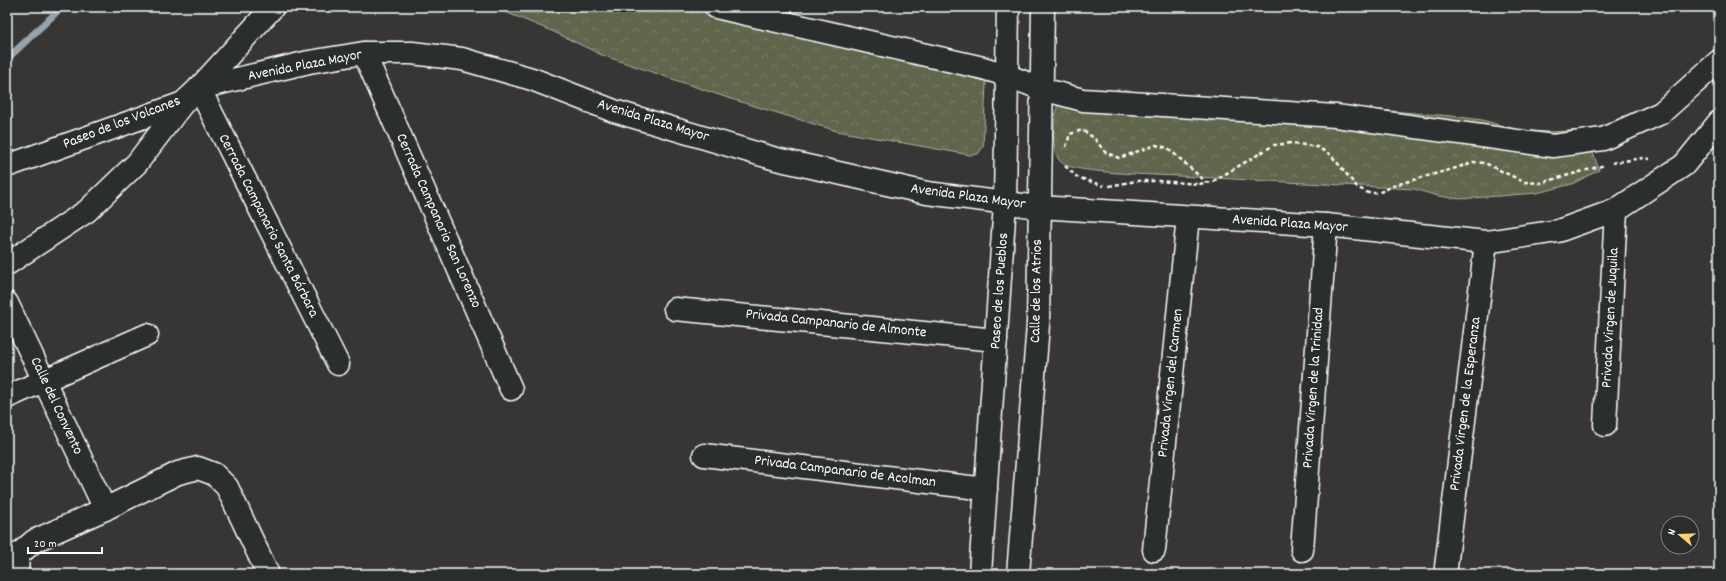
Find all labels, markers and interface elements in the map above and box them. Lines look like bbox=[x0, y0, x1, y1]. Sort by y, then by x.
street label: Avenida Plaza Mayor bbox=[246, 44, 364, 88]
street label: Paseo de los Volcanes bbox=[60, 90, 184, 156]
street label: Avenida Plaza Mayor bbox=[594, 94, 712, 149]
street label: Cerrada Campanario Santa Bárbara bbox=[212, 130, 324, 323]
street label: Cerrada Campanario San Lorenzo bbox=[390, 130, 487, 312]
street label: Avenida Plaza Mayor bbox=[909, 178, 1027, 216]
street label: Avenida Plaza Mayor bbox=[1231, 209, 1349, 239]
street label: Paseo de los Pueblos bbox=[985, 232, 1015, 350]
street label: Calle de los Atrios bbox=[1025, 239, 1049, 343]
street label: Privada Virgen de Juquila bbox=[1596, 246, 1626, 389]
street label: Privada Campanario de Almonte bbox=[744, 304, 928, 344]
street label: Privada Virgen del Carmen bbox=[1152, 307, 1190, 458]
street label: Privada Virgen de la Trinidad bbox=[1297, 307, 1331, 469]
street label: Privada Virgen de la Esperanza bbox=[1444, 315, 1488, 492]
street label: Calle del Convento bbox=[24, 354, 88, 459]
street label: Privada Campanario de Acolman bbox=[753, 450, 937, 494]
north arrow bbox=[1660, 515, 1700, 555]
text: N bbox=[1664, 527, 1681, 538]
scale bar bbox=[28, 529, 102, 555]
text: 20 m bbox=[34, 536, 57, 553]

